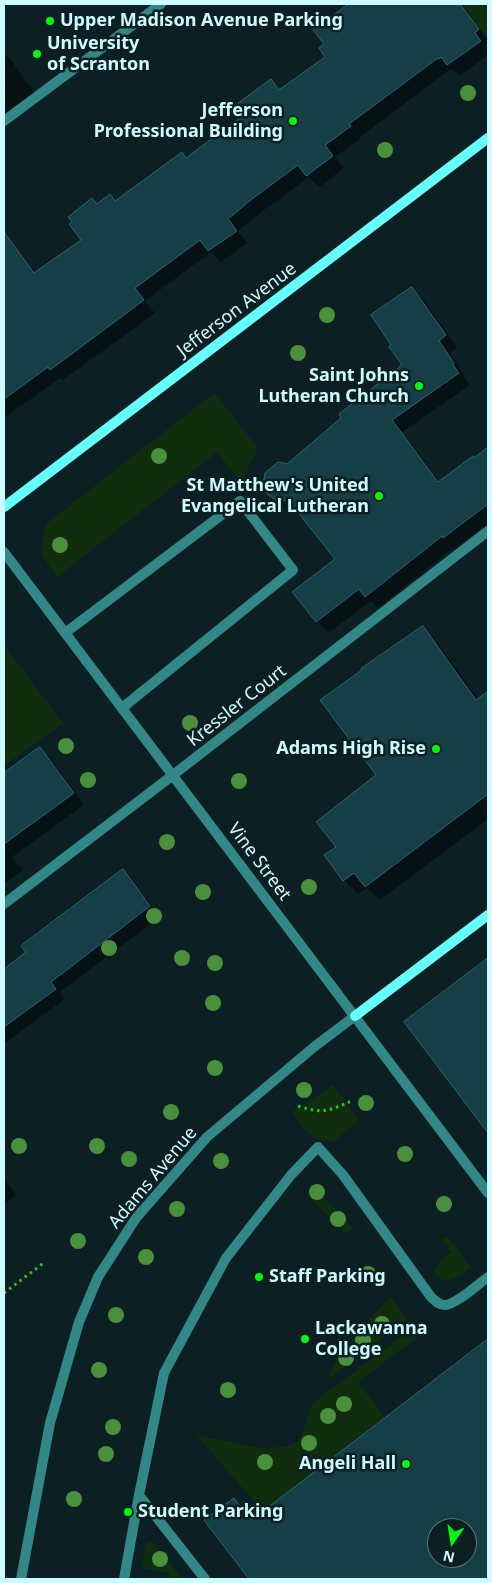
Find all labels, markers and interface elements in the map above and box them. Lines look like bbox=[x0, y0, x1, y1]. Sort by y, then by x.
place label: Upper Madison Avenue Parking bbox=[60, 10, 343, 32]
marker: Upper Madison Avenue Parking bbox=[44, 15, 56, 27]
place label: University of Scranton bbox=[47, 33, 150, 76]
marker: University of Scranton bbox=[31, 48, 43, 60]
place label: Jefferson Professional Building bbox=[94, 100, 283, 142]
marker: Jefferson Professional Building bbox=[287, 115, 299, 127]
street label: Jefferson Avenue bbox=[173, 258, 301, 362]
place label: Saint Johns Lutheran Church bbox=[259, 365, 409, 408]
marker: Saint Johns Lutheran Church bbox=[413, 380, 425, 392]
place label: St Matthew's United Evangelical Lutheran bbox=[181, 475, 369, 518]
marker: St Matthew's United Evangelical Lutheran bbox=[373, 490, 385, 502]
street label: Kressler Court bbox=[183, 661, 291, 751]
place label: Adams High Rise bbox=[276, 738, 426, 760]
marker: Adams High Rise bbox=[430, 743, 442, 755]
street label: Vine Street bbox=[223, 819, 295, 905]
street label: Adams Avenue bbox=[104, 1123, 202, 1233]
place label: Staff Parking bbox=[269, 1266, 386, 1288]
marker: Staff Parking bbox=[253, 1271, 265, 1283]
place label: Lackawanna College bbox=[315, 1318, 427, 1360]
marker: Lackawanna College bbox=[299, 1333, 311, 1345]
place label: Angeli Hall bbox=[299, 1453, 396, 1475]
marker: Angeli Hall bbox=[400, 1458, 412, 1470]
place label: Student Parking bbox=[138, 1501, 283, 1523]
marker: Student Parking bbox=[122, 1506, 134, 1518]
north arrow bbox=[427, 1518, 477, 1568]
text: N bbox=[441, 1547, 456, 1568]

